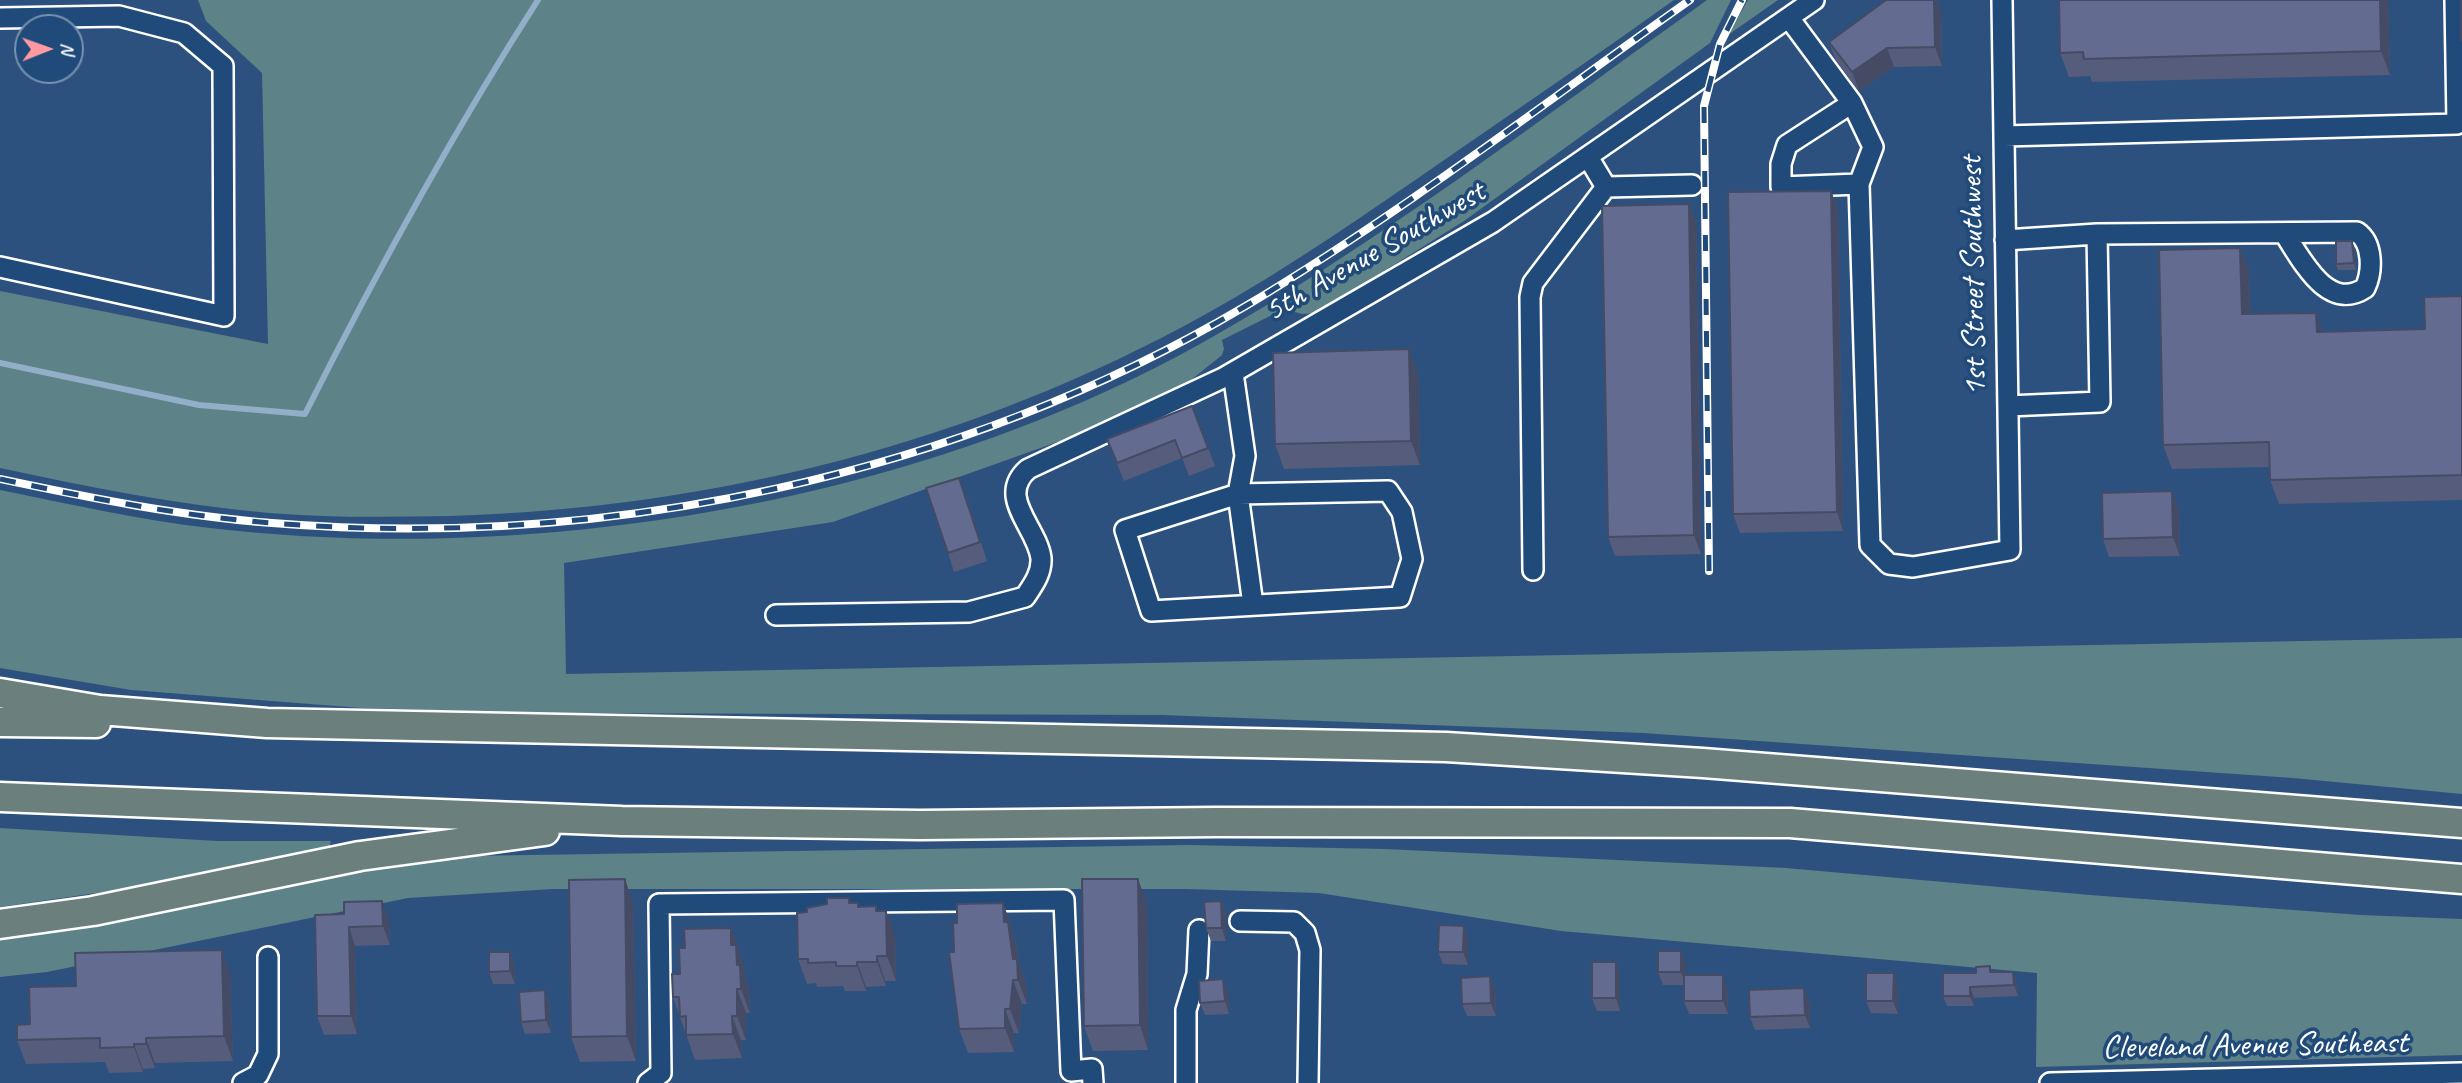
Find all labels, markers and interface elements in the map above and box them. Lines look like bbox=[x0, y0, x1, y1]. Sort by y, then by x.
north arrow bbox=[14, 14, 84, 84]
text: N bbox=[56, 43, 80, 55]
street label: 1st Street Southwest bbox=[1952, 156, 1996, 396]
street label: 5th Avenue Southwest bbox=[1258, 173, 1492, 331]
street label: Cleveland Avenue Southeast bbox=[2102, 1024, 2408, 1068]

